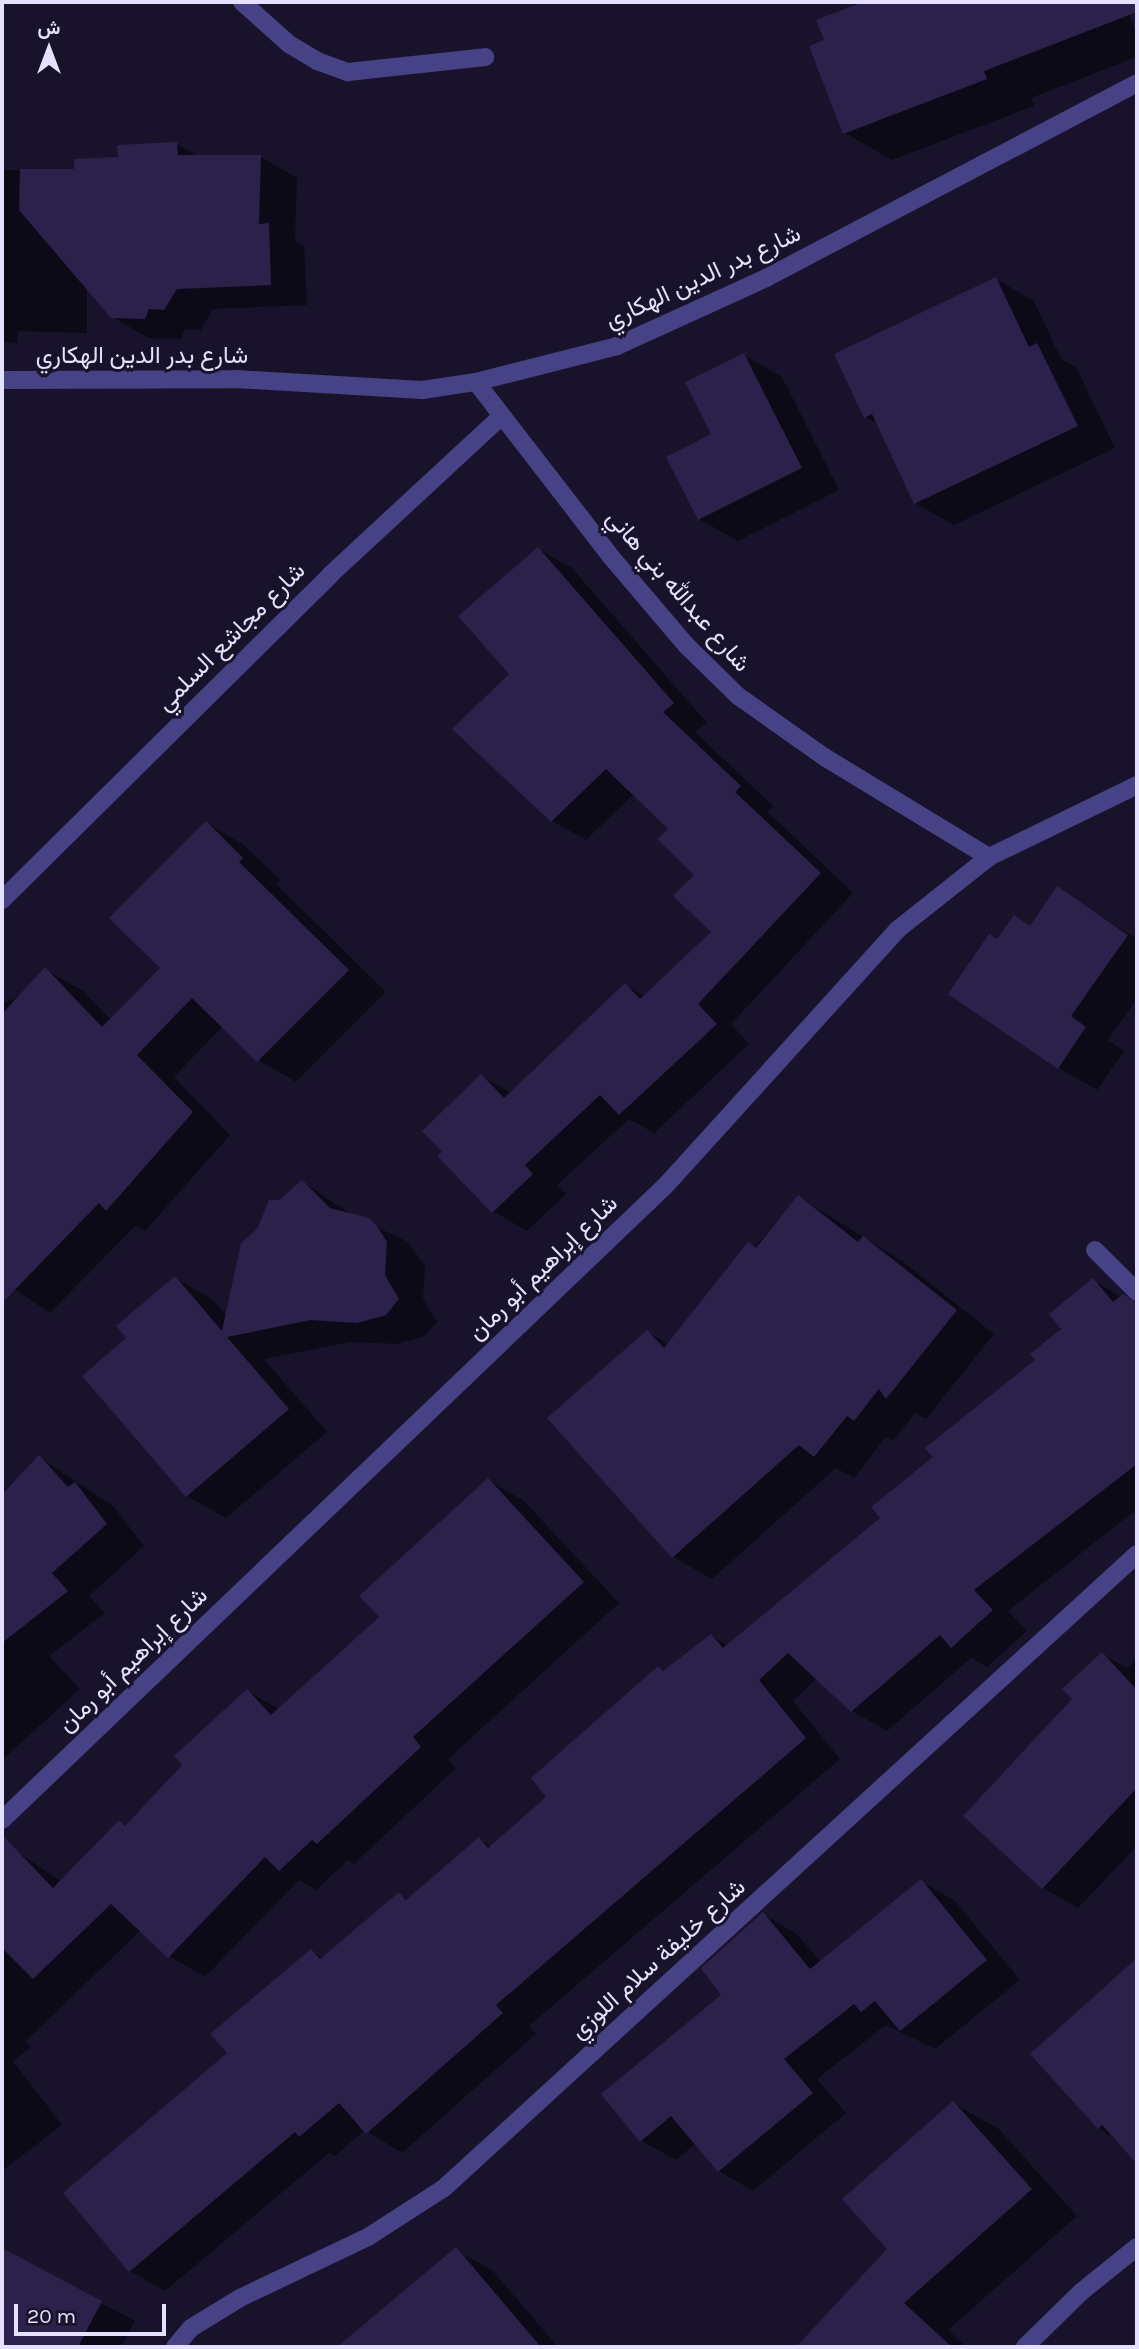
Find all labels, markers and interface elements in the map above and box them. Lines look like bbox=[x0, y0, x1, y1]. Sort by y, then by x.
north arrow bbox=[14, 14, 84, 84]
text: ش bbox=[38, 17, 60, 39]
street label: شارع بدر الدين الهكاري bbox=[601, 219, 805, 335]
street label: شارع بدر الدين الهكاري bbox=[36, 342, 248, 370]
street label: شارع عبدالله بني هاني bbox=[600, 504, 756, 678]
street label: شارع مجاشع السلمي bbox=[151, 557, 311, 717]
street label: شارع إبراهيم أبو رمان bbox=[462, 1189, 624, 1347]
street label: شارع إبراهيم أبو رمان bbox=[52, 1581, 214, 1739]
street label: شارع خليفة سلام اللوزي bbox=[564, 1873, 752, 2045]
scale bar bbox=[18, 2290, 170, 2334]
text: 20 m bbox=[27, 2304, 76, 2328]

